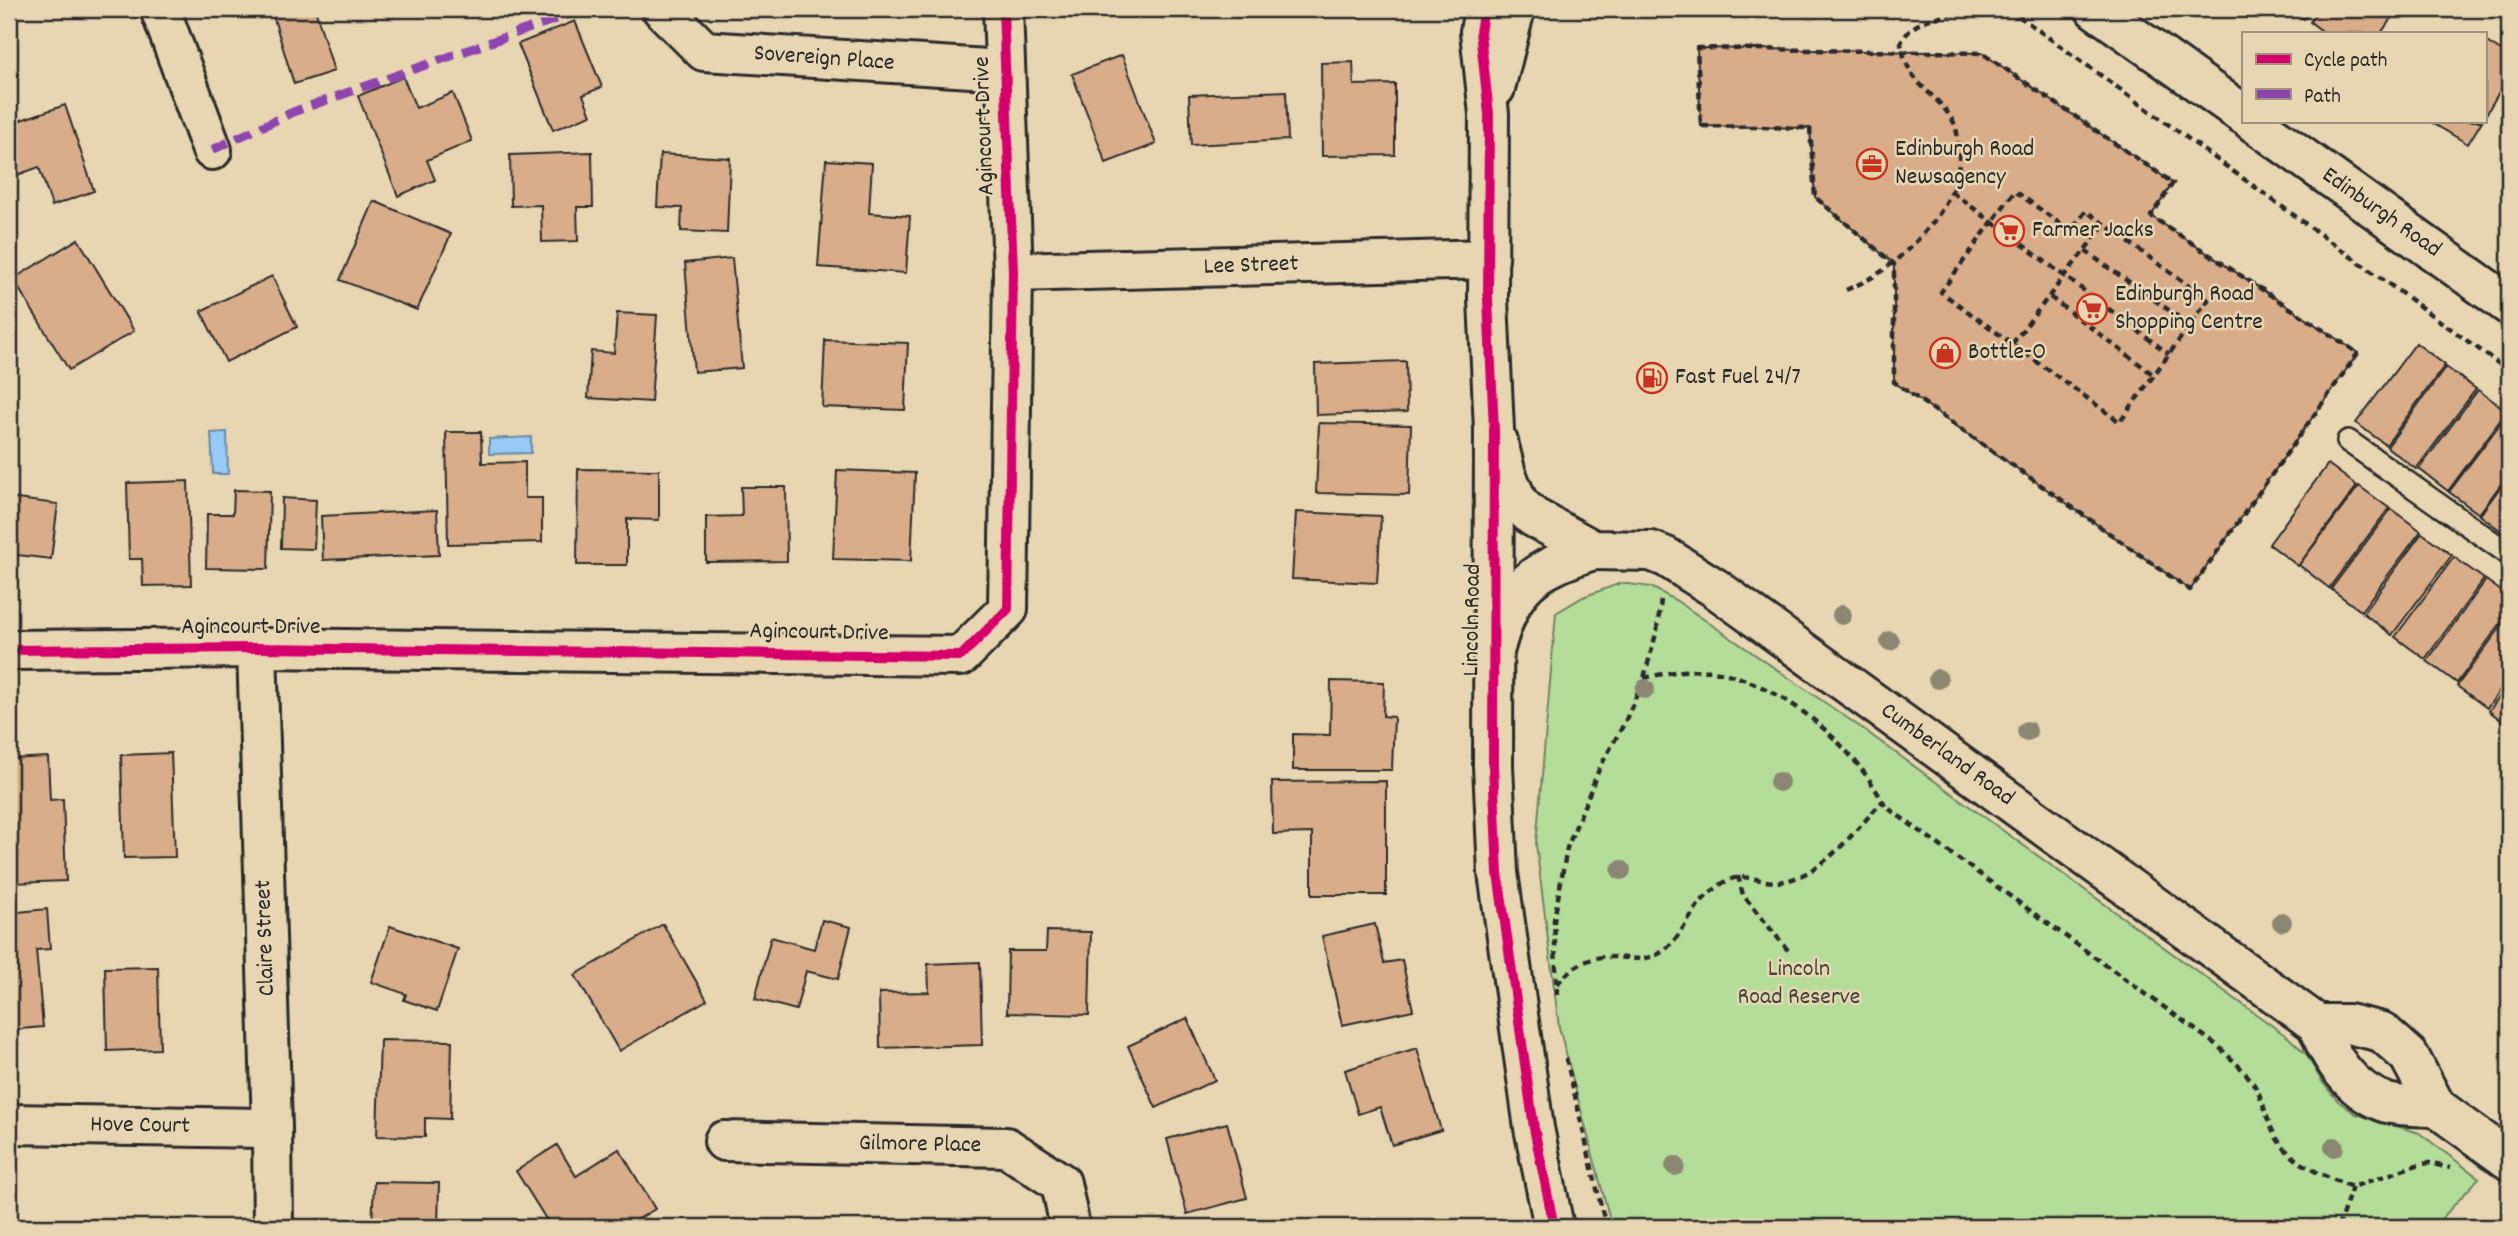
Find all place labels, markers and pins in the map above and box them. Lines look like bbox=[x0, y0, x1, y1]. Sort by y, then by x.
place label: Edinburgh Road Newsagency bbox=[1895, 133, 2034, 195]
office icon: Edinburgh Road Newsagency bbox=[1855, 147, 1889, 181]
supermarket icon: Farmer Jacks bbox=[1992, 214, 2026, 248]
place label: Farmer Jacks bbox=[2032, 214, 2154, 248]
place label: Edinburgh Road Shopping Centre bbox=[2115, 278, 2263, 340]
supermarket icon: Edinburgh Road Shopping Centre bbox=[2075, 292, 2109, 326]
shop icon: Bottle-O bbox=[1928, 336, 1962, 370]
place label: Bottle-O bbox=[1968, 336, 2046, 370]
fuel station icon: Fast Fuel 24/7 bbox=[1635, 361, 1669, 395]
place label: Fast Fuel 24/7 bbox=[1675, 361, 1801, 395]

